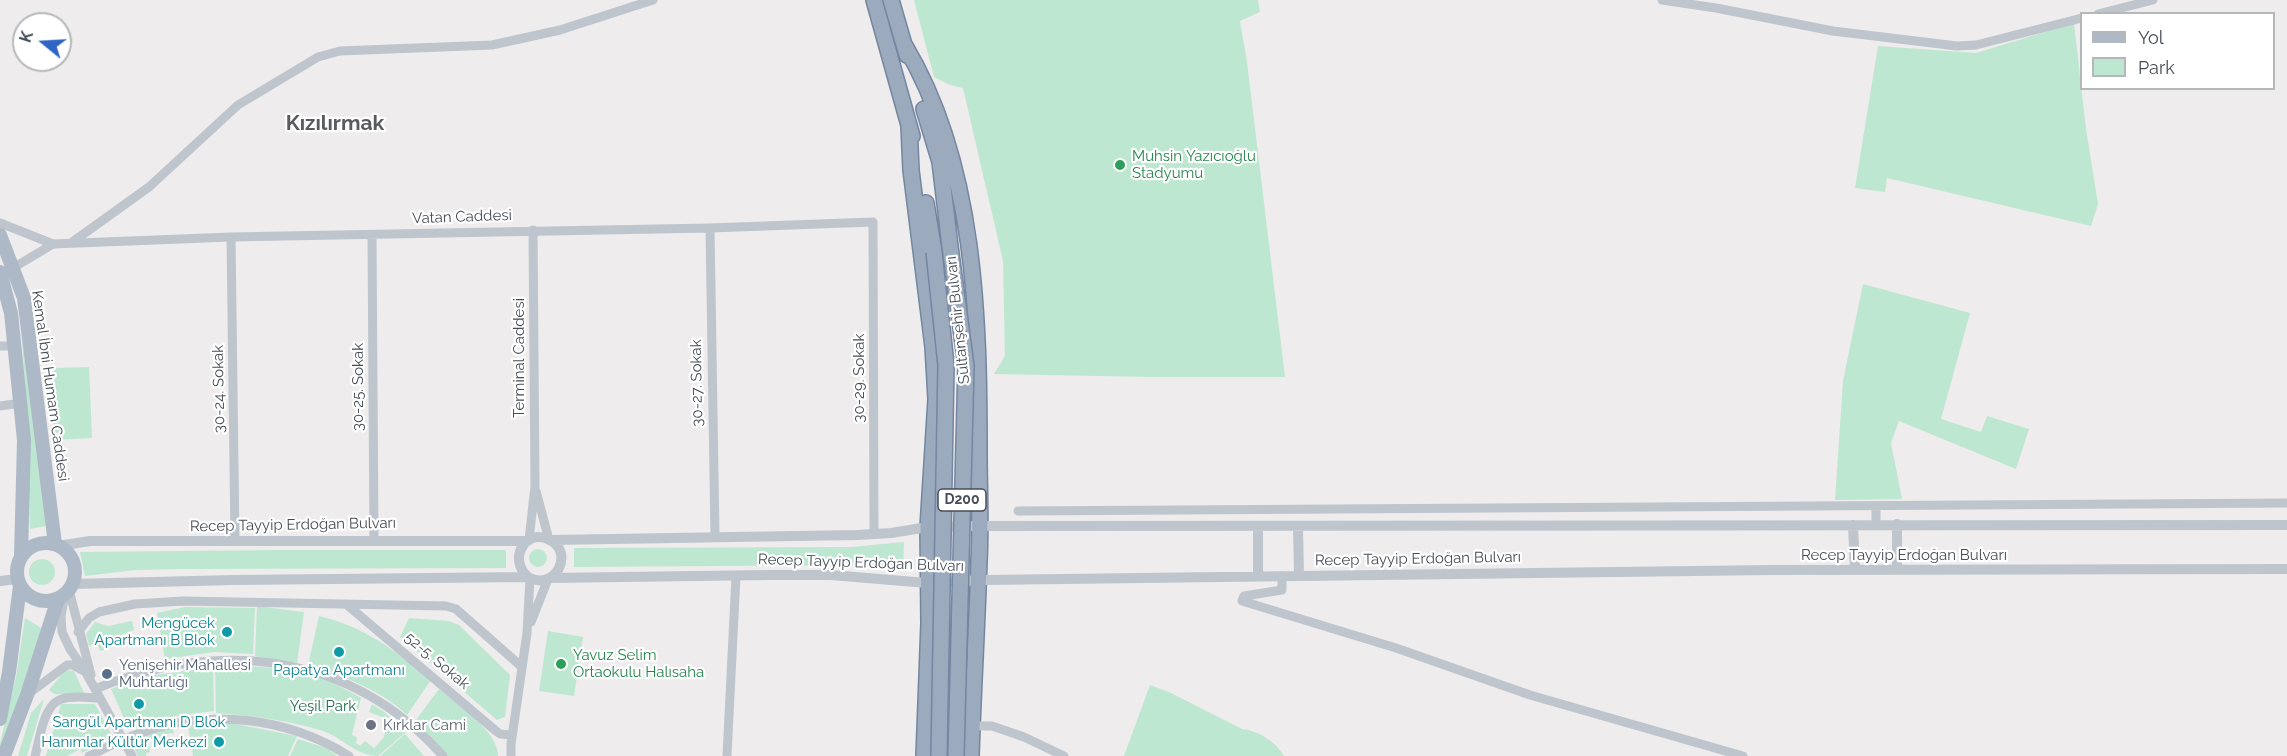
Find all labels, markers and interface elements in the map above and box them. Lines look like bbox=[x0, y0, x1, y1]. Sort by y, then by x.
north arrow bbox=[12, 12, 72, 72]
legend bbox=[2080, 12, 2275, 90]
text: Yol bbox=[2138, 27, 2164, 48]
text: K bbox=[16, 29, 37, 45]
text: Park bbox=[2138, 57, 2175, 78]
district label: Kızılırmak bbox=[286, 111, 384, 137]
place label: Muhsin Yazıcıoğlu Stadyumu bbox=[1132, 147, 1256, 182]
marker: Muhsin Yazıcıoğlu Stadyumu bbox=[1113, 158, 1127, 172]
street label: Vatan Caddesi bbox=[412, 206, 512, 228]
street label: Sultanşehir Bulvarı bbox=[942, 255, 974, 385]
street label: Kemal İbni Humam Caddesi bbox=[28, 289, 72, 483]
street label: Terminal Caddesi bbox=[510, 298, 528, 418]
street label: 30-29. Sokak bbox=[850, 334, 868, 422]
street label: 30-27. Sokak bbox=[687, 339, 707, 427]
street label: 30-25. Sokak bbox=[349, 343, 367, 431]
street label: 30-24. Sokak bbox=[209, 345, 229, 433]
road number: D200 bbox=[938, 489, 986, 511]
street label: Recep Tayyip Erdoğan Bulvarı bbox=[190, 514, 396, 536]
street label: Recep Tayyip Erdoğan Bulvarı bbox=[1801, 546, 2007, 564]
street label: Recep Tayyip Erdoğan Bulvarı bbox=[1315, 548, 1521, 570]
street label: Recep Tayyip Erdoğan Bulvarı bbox=[758, 550, 964, 576]
place label: Mengücek Apartmanı B Blok bbox=[95, 614, 215, 649]
marker: Mengücek Apartmanı B Blok bbox=[220, 625, 234, 639]
street label: 52-5. Sokak bbox=[401, 629, 473, 693]
marker: Papatya Apartmanı bbox=[332, 645, 346, 659]
place label: Yavuz Selim Ortaokulu Halısaha bbox=[573, 646, 704, 681]
place label: Yenişehir Mahallesi Muhtarlığı bbox=[119, 656, 251, 691]
marker: Yavuz Selim Ortaokulu Halısaha bbox=[554, 657, 568, 671]
place label: Papatya Apartmanı bbox=[273, 661, 405, 679]
marker: Yenişehir Mahallesi Muhtarlığı bbox=[100, 667, 114, 681]
marker: Sarıgül Apartmanı D Blok bbox=[132, 697, 146, 711]
park label: Yeşil Park bbox=[290, 697, 356, 715]
place label: Sarıgül Apartmanı D Blok bbox=[52, 713, 226, 731]
place label: Kırklar Cami bbox=[383, 716, 466, 734]
marker: Kırklar Cami bbox=[364, 718, 378, 732]
place label: Hanımlar Kültür Merkezi bbox=[41, 733, 207, 751]
marker: Hanımlar Kültür Merkezi bbox=[212, 735, 226, 749]

